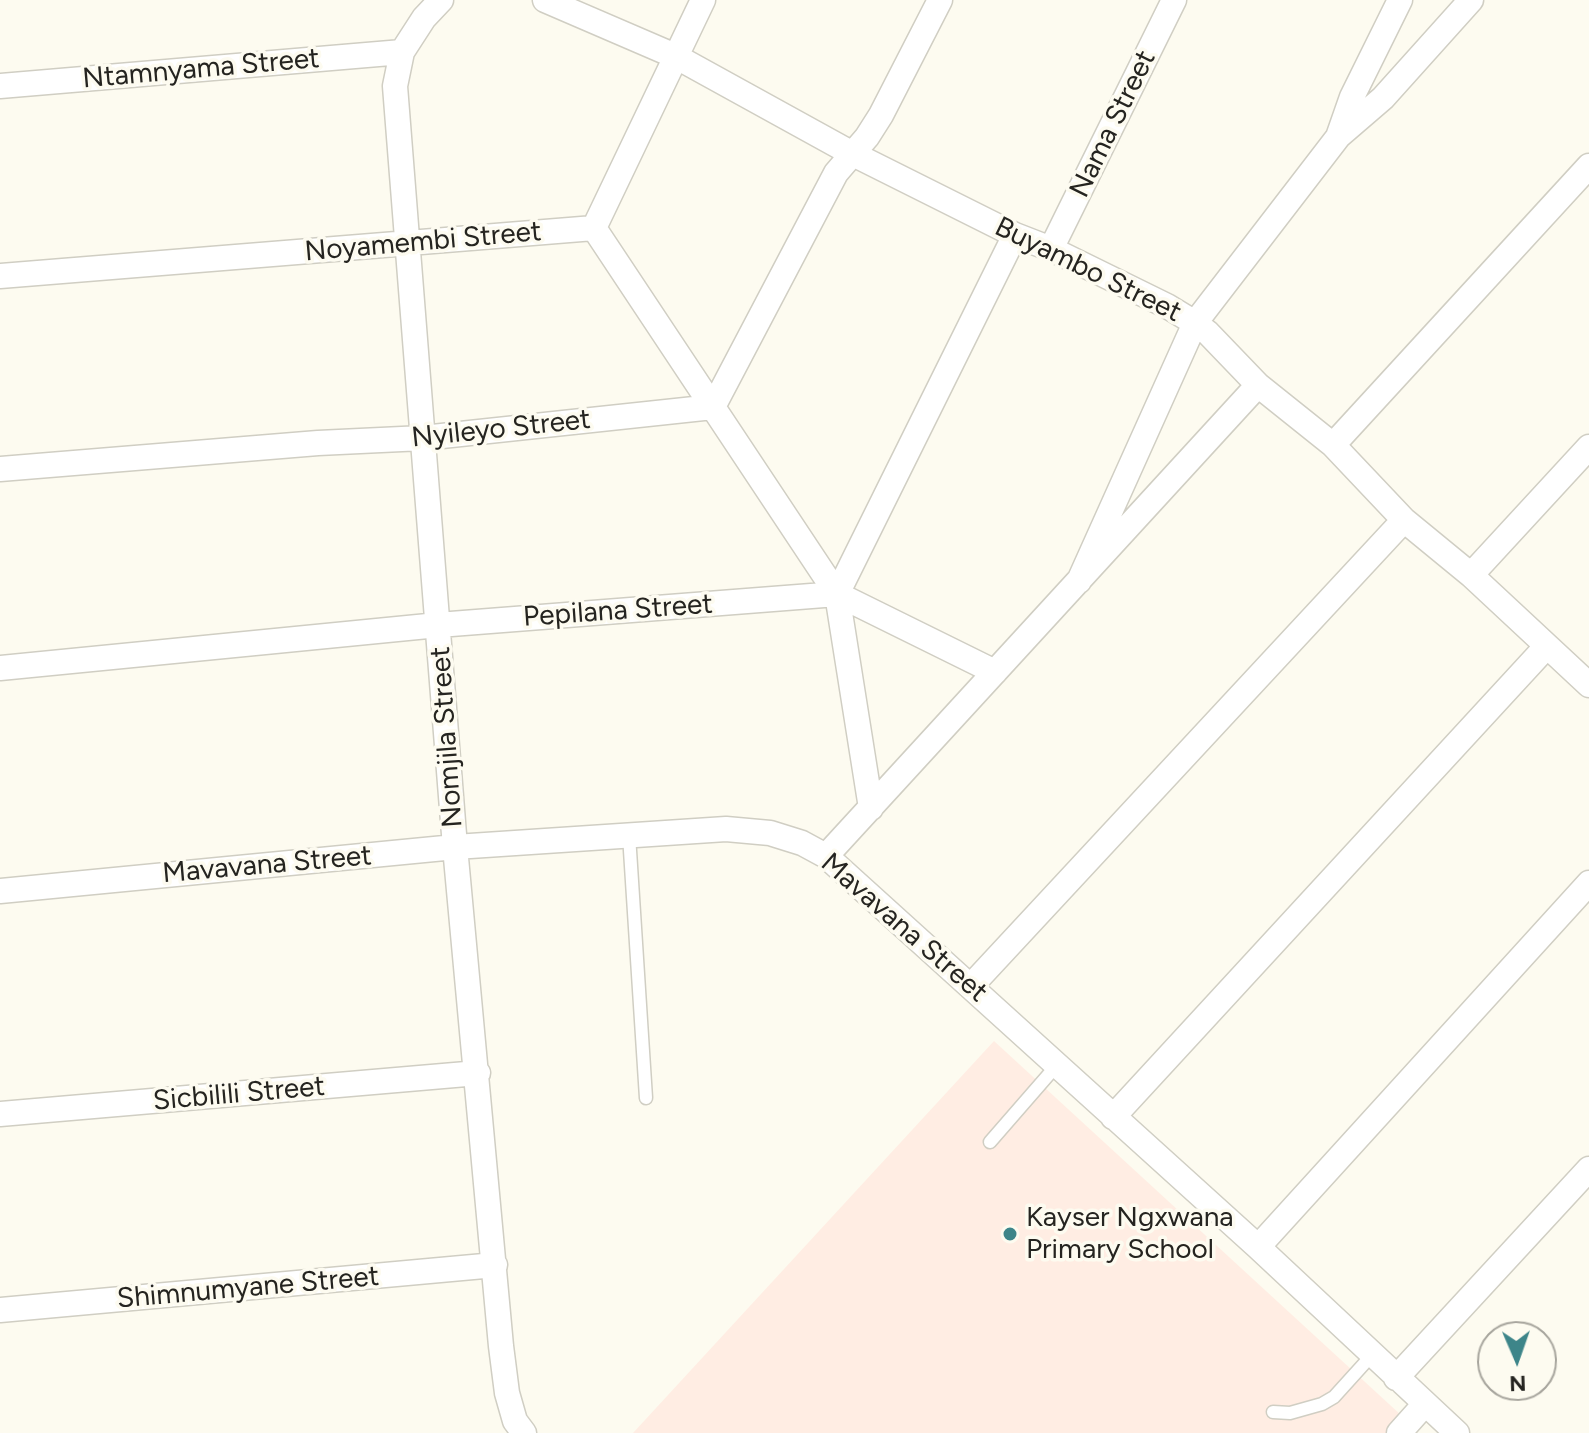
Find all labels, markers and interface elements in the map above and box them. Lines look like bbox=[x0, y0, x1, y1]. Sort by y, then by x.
street label: Ntamnyama Street bbox=[81, 42, 321, 96]
street label: Nama Street bbox=[1063, 45, 1163, 203]
street label: Buyambo Street bbox=[989, 210, 1187, 330]
street label: Noyamembi Street bbox=[303, 215, 543, 269]
street label: Nyileyo Street bbox=[410, 403, 592, 455]
street label: Pepilana Street bbox=[522, 588, 714, 634]
street label: Nomjila Street bbox=[424, 645, 470, 829]
street label: Mavavana Street bbox=[161, 839, 373, 891]
street label: Mavavana Street bbox=[814, 847, 994, 1009]
street label: Sicbilili Street bbox=[152, 1070, 326, 1118]
place label: Kayser Ngxwana Primary School bbox=[1026, 1201, 1234, 1267]
marker: Kayser Ngxwana Primary School bbox=[1001, 1225, 1019, 1243]
street label: Shimnumyane Street bbox=[116, 1260, 380, 1316]
north arrow bbox=[1477, 1321, 1557, 1401]
text: N bbox=[1509, 1370, 1527, 1397]

